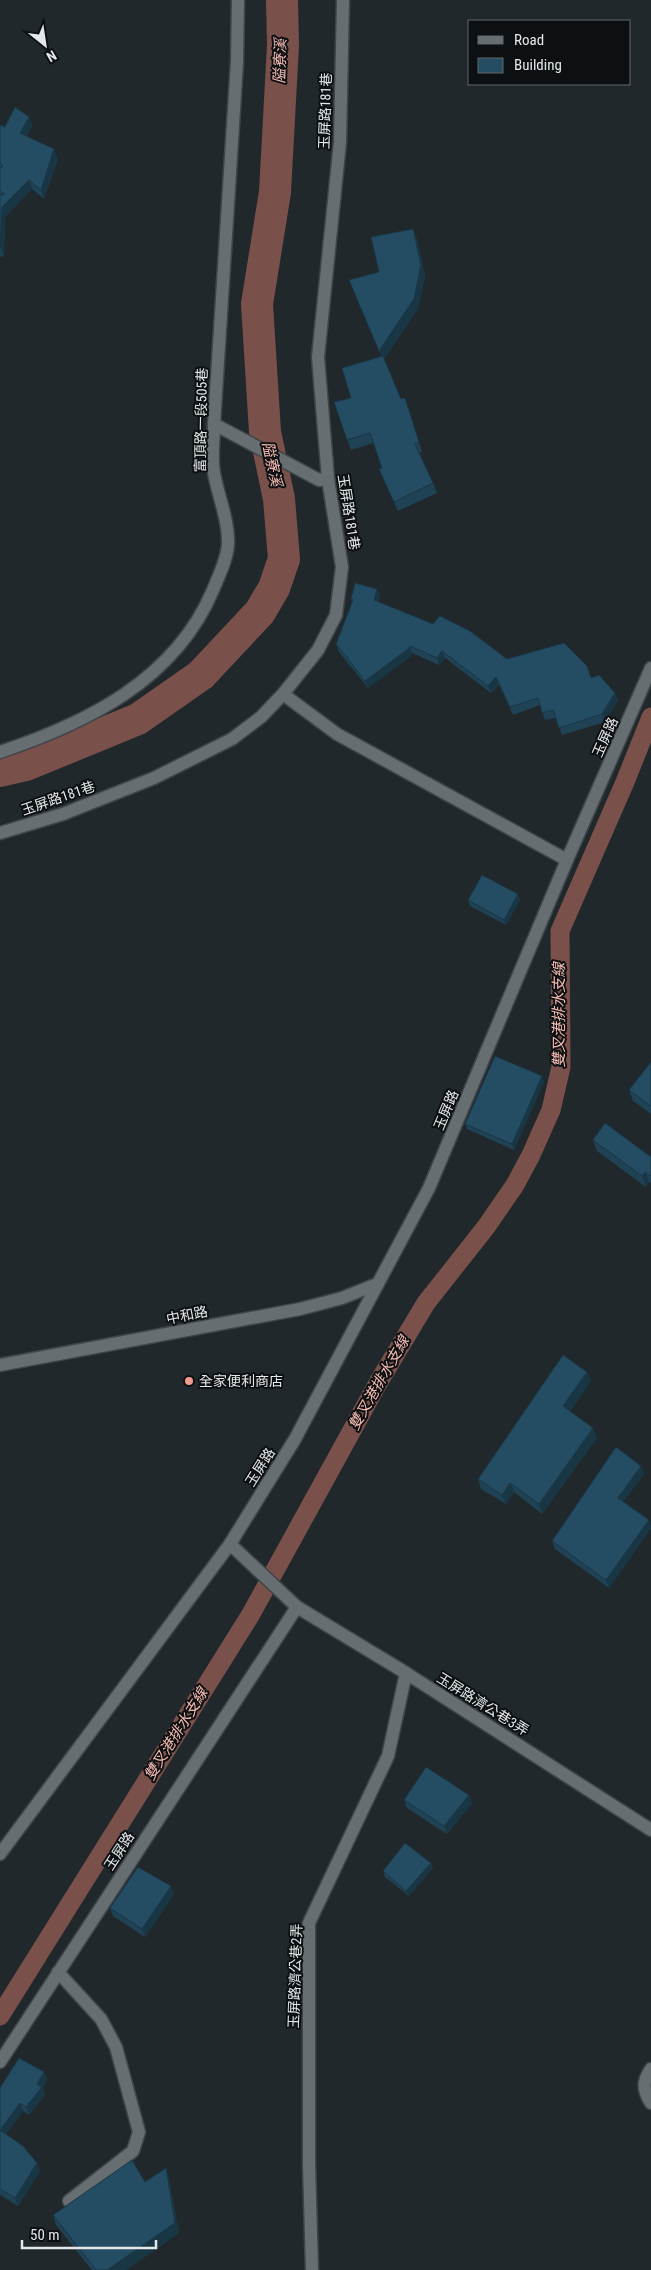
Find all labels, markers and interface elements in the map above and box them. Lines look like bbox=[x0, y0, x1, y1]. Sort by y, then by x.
north arrow bbox=[20, 20, 70, 70]
legend bbox=[468, 20, 631, 85]
text: Road bbox=[514, 31, 544, 49]
water label: 隘寮溪 bbox=[270, 36, 290, 84]
text: N bbox=[44, 47, 59, 65]
text: Building bbox=[514, 56, 562, 74]
street label: 玉屏路181巷 bbox=[316, 72, 334, 150]
street label: 富頂路一段505巷 bbox=[192, 368, 210, 472]
water label: 隘寮溪 bbox=[259, 440, 286, 490]
street label: 玉屏路181巷 bbox=[335, 473, 363, 551]
street label: 玉屏路 bbox=[589, 715, 621, 759]
street label: 玉屏路181巷 bbox=[19, 778, 97, 818]
water label: 雙叉港排水支線 bbox=[550, 961, 568, 1068]
street label: 玉屏路 bbox=[430, 1088, 462, 1132]
street label: 中和路 bbox=[165, 1303, 209, 1327]
water label: 雙叉港排水支線 bbox=[345, 1331, 414, 1433]
place label: 全家便利商店 bbox=[199, 1373, 283, 1389]
marker: 全家便利商店 bbox=[183, 1375, 195, 1387]
street label: 玉屏路 bbox=[242, 1445, 278, 1489]
street label: 玉屏路濟公巷3弄 bbox=[434, 1669, 532, 1739]
water label: 雙叉港排水支線 bbox=[141, 1683, 213, 1783]
street label: 玉屏路 bbox=[101, 1829, 137, 1873]
street label: 玉屏路濟公巷2弄 bbox=[285, 1923, 305, 2029]
scale bar bbox=[22, 2218, 156, 2250]
text: 50 m bbox=[30, 2226, 60, 2244]

